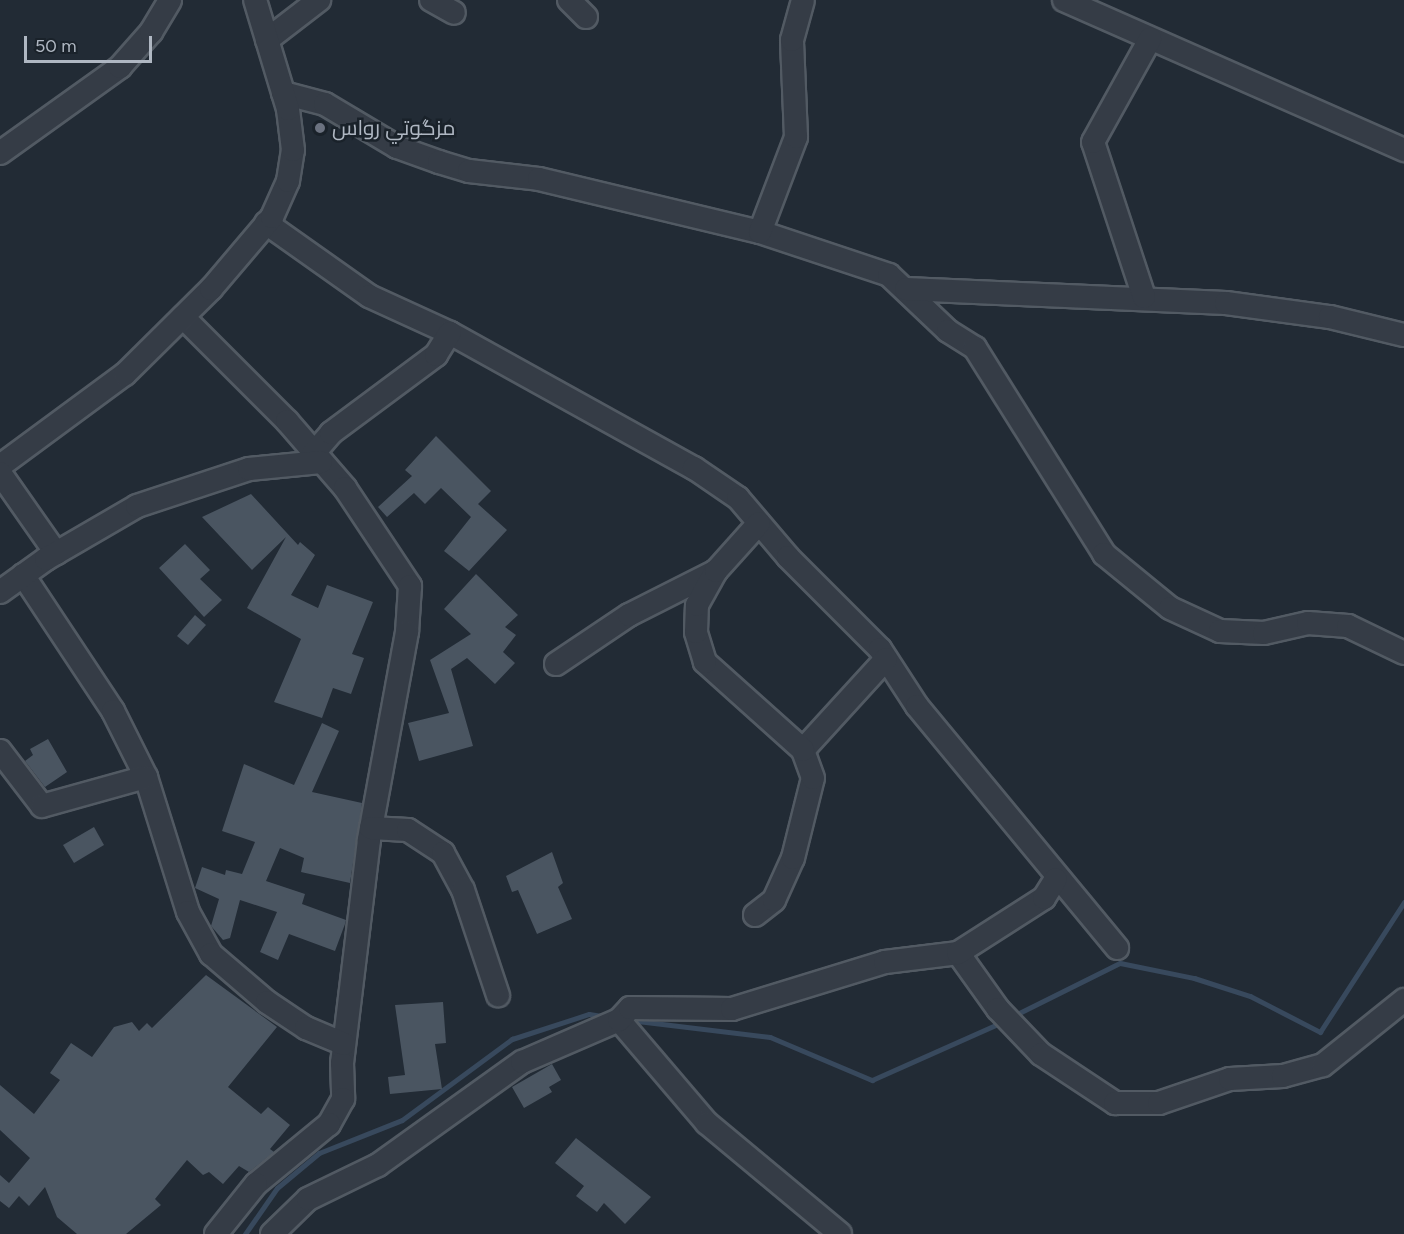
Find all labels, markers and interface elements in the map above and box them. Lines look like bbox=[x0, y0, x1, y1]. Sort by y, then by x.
scale bar bbox=[27, 24, 154, 62]
text: 50 m bbox=[35, 35, 77, 57]
place label: مزگوتي رواس bbox=[332, 115, 456, 141]
marker: مزگوتي رواس bbox=[313, 121, 327, 135]

